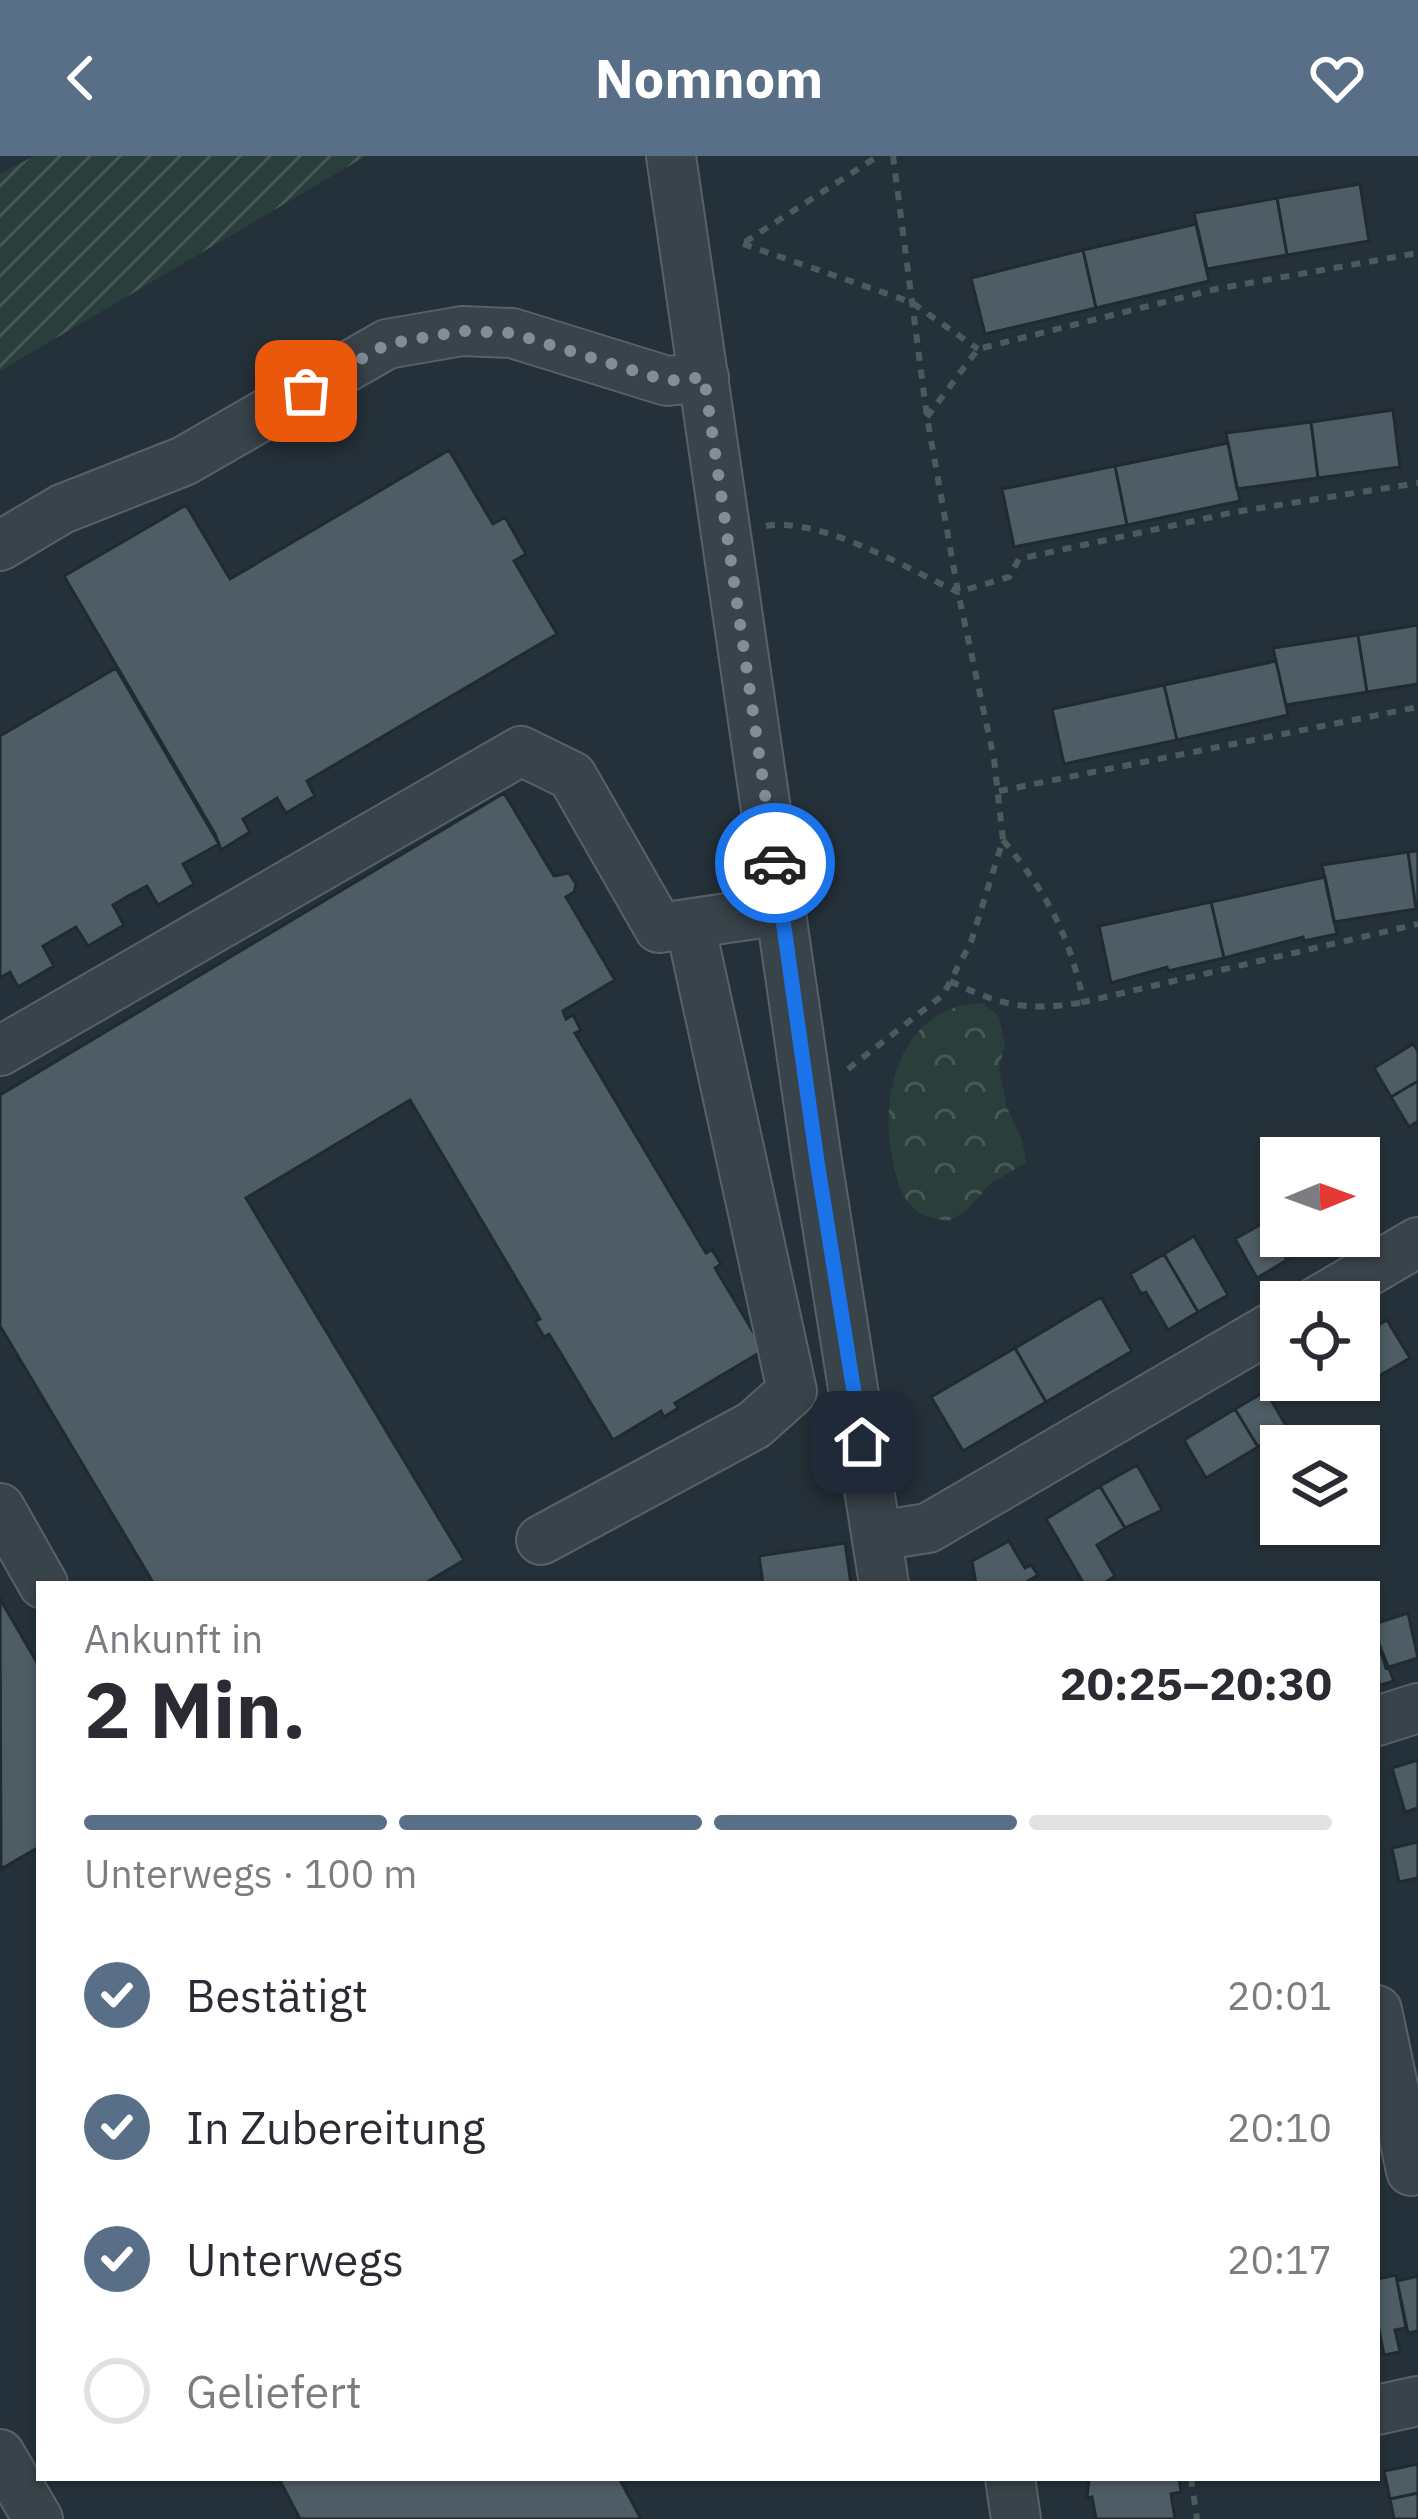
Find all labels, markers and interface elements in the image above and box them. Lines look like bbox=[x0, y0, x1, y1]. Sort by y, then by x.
text: Nomnom bbox=[595, 43, 823, 113]
icon: back bbox=[48, 45, 114, 111]
icon: heart bbox=[1304, 45, 1370, 111]
pin bbox=[255, 340, 357, 442]
icon: bag bbox=[273, 358, 339, 424]
courier bbox=[715, 803, 835, 923]
icon: car bbox=[742, 830, 808, 896]
north arrow bbox=[1260, 1137, 1380, 1257]
map controls bbox=[1260, 1137, 1380, 1545]
button: locate bbox=[1260, 1281, 1380, 1401]
pin bbox=[811, 1391, 913, 1493]
icon: home bbox=[829, 1409, 895, 1475]
button: layers bbox=[1260, 1425, 1380, 1545]
text: Ankunft in bbox=[84, 1613, 263, 1664]
text: 20:25–20:30 bbox=[1060, 1654, 1332, 1712]
text: 2 Min. bbox=[84, 1658, 306, 1759]
text: Unterwegs · 100 m bbox=[84, 1848, 417, 1899]
icon: check bbox=[84, 1962, 150, 2028]
text: Bestätigt bbox=[186, 1966, 368, 2024]
text: 20:01 bbox=[1227, 1970, 1332, 2021]
icon: check bbox=[84, 2094, 150, 2160]
text: In Zubereitung bbox=[186, 2098, 485, 2156]
text: 20:10 bbox=[1227, 2102, 1332, 2153]
icon: check bbox=[84, 2226, 150, 2292]
text: Unterwegs bbox=[186, 2230, 404, 2288]
text: 20:17 bbox=[1227, 2234, 1332, 2285]
text: Geliefert bbox=[186, 2362, 362, 2420]

